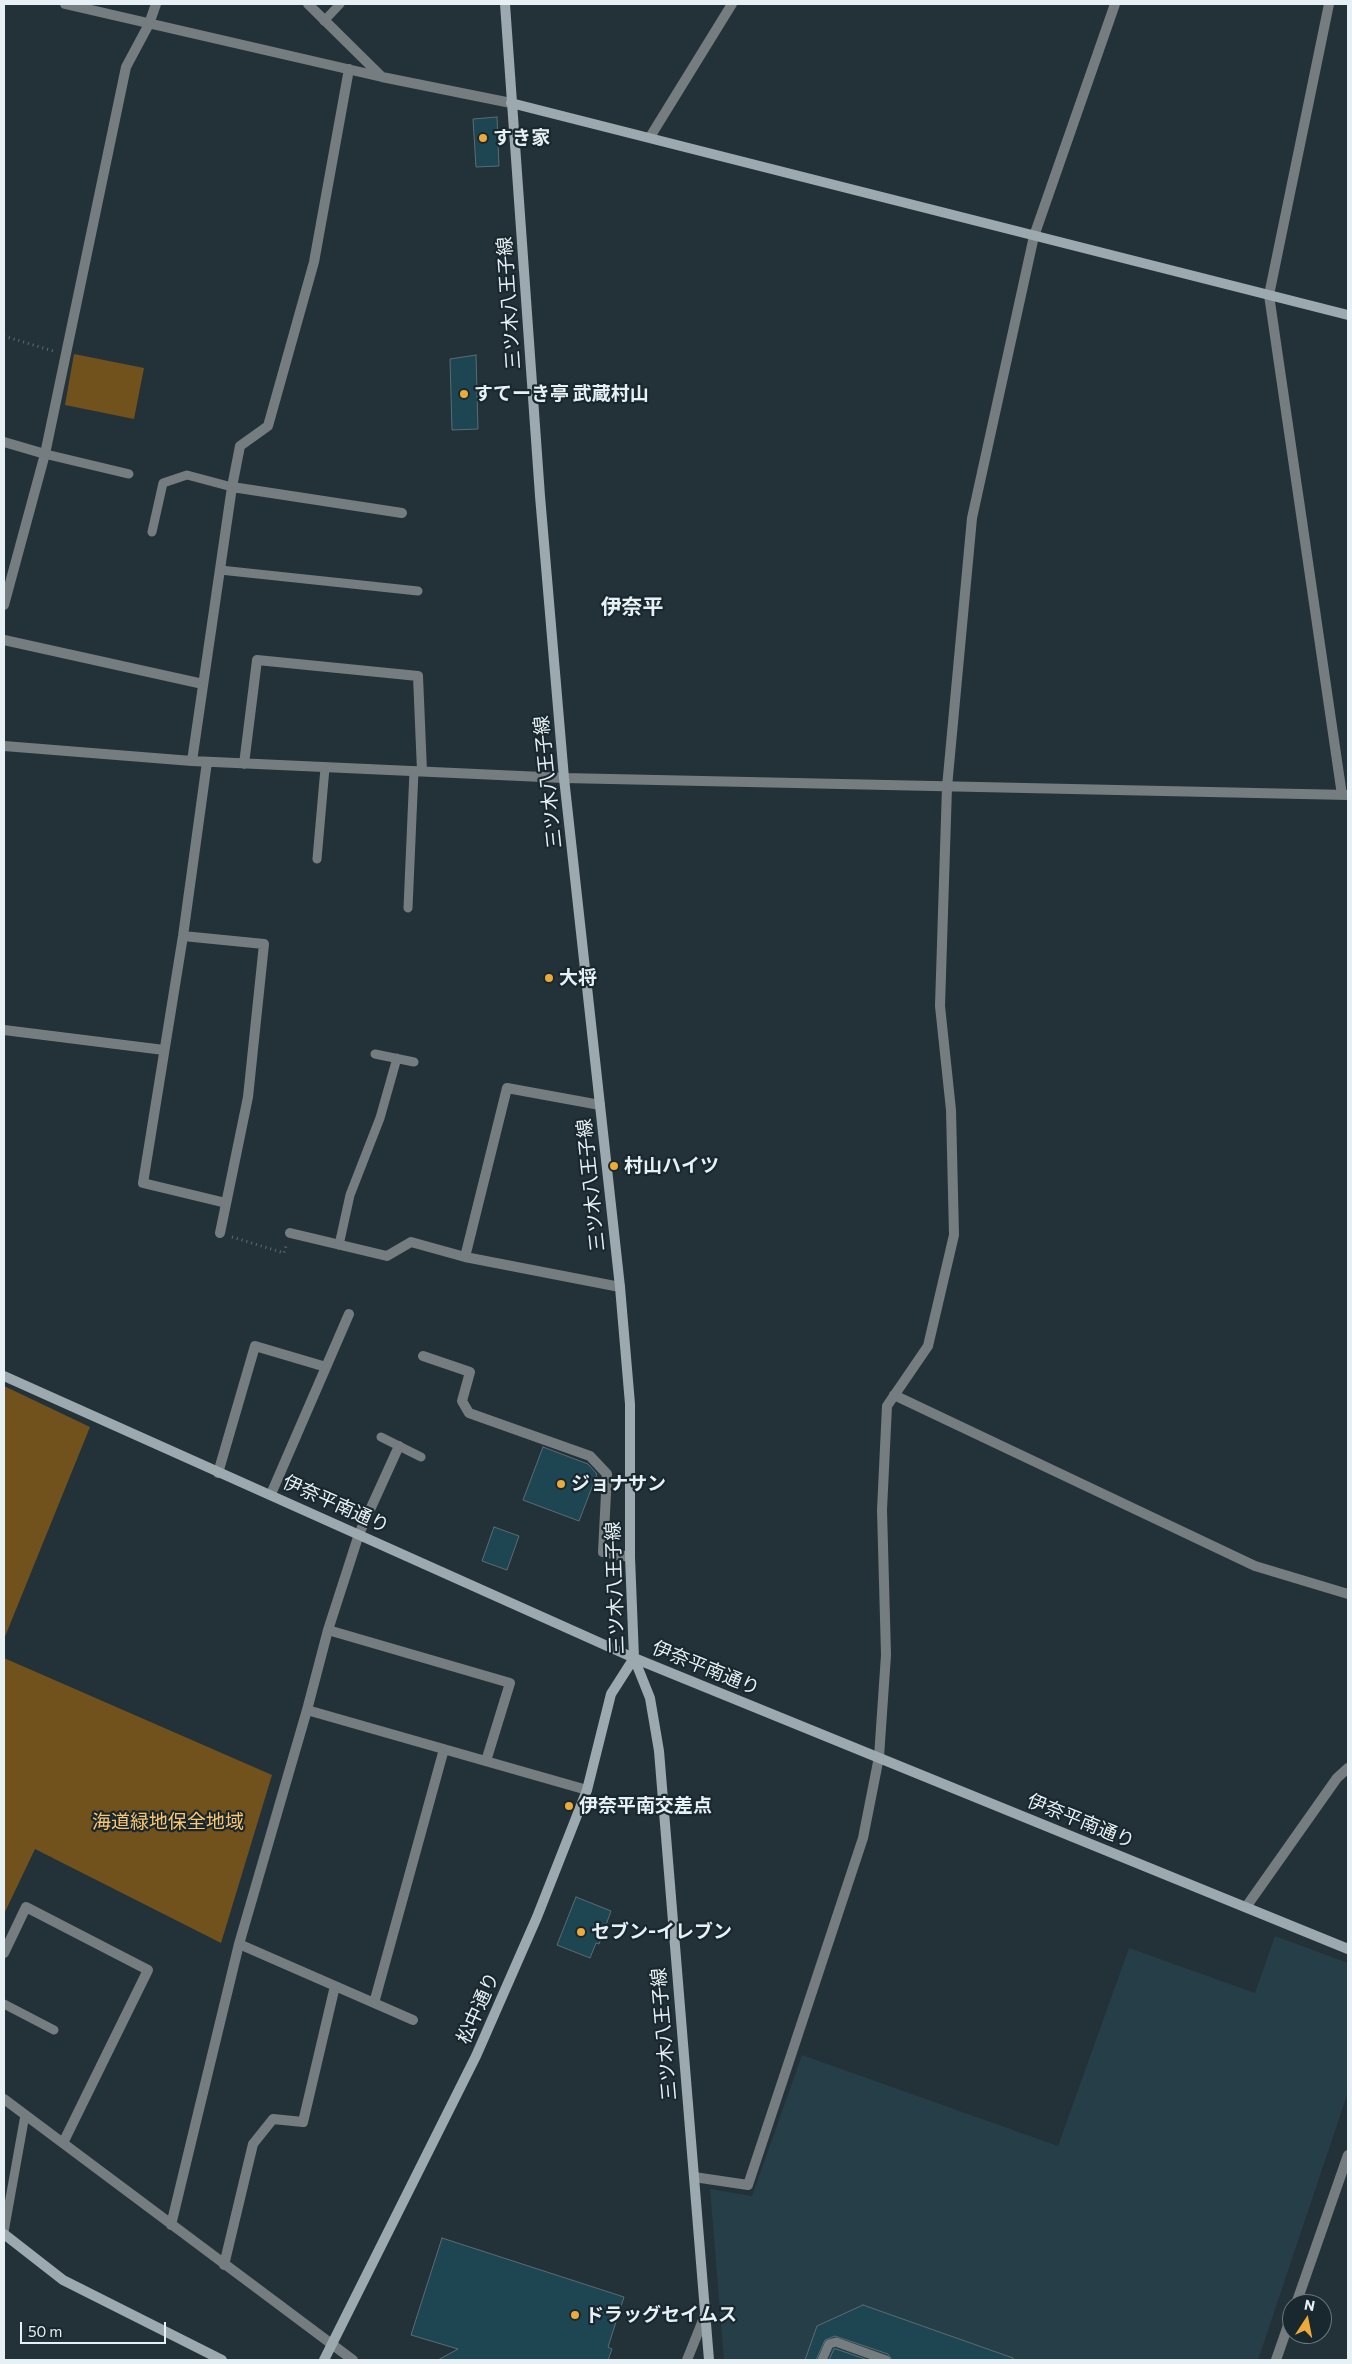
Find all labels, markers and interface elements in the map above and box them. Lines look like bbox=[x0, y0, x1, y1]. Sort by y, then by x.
place label: すき家 bbox=[493, 127, 550, 149]
marker: すき家 bbox=[477, 132, 489, 144]
street label: 三ツ木八王子線 bbox=[493, 236, 525, 370]
place label: すてーき亭 武蔵村山 bbox=[474, 383, 649, 405]
marker: すてーき亭 武蔵村山 bbox=[458, 388, 470, 400]
district label: 伊奈平 bbox=[601, 594, 663, 620]
street label: 三ツ木八王子線 bbox=[530, 715, 566, 849]
place label: 大将 bbox=[559, 967, 597, 989]
marker: 大将 bbox=[543, 972, 555, 984]
street label: 三ツ木八王子線 bbox=[573, 1118, 609, 1252]
place label: 村山ハイツ bbox=[624, 1155, 719, 1177]
marker: 村山ハイツ bbox=[608, 1160, 620, 1172]
street label: 伊奈平南通り bbox=[279, 1470, 393, 1538]
place label: ジョナサン bbox=[571, 1473, 666, 1495]
marker: ジョナサン bbox=[555, 1478, 567, 1490]
street label: 三ツ木八王子線 bbox=[601, 1521, 629, 1655]
street label: 伊奈平南通り bbox=[649, 1636, 763, 1700]
street label: 伊奈平南通り bbox=[1024, 1789, 1138, 1853]
place label: 伊奈平南交差点 bbox=[579, 1795, 712, 1817]
marker: 伊奈平南交差点 bbox=[563, 1800, 575, 1812]
park label: 海道緑地保全地域 bbox=[92, 1811, 244, 1833]
place label: セブン-イレブン bbox=[591, 1921, 732, 1943]
marker: セブン-イレブン bbox=[575, 1926, 587, 1938]
street label: 三ツ木八王子線 bbox=[647, 1967, 681, 2101]
street label: 松中通り bbox=[452, 1969, 504, 2047]
north arrow bbox=[1282, 2294, 1332, 2344]
text: N bbox=[1303, 2295, 1317, 2314]
place label: ドラッグセイムス bbox=[585, 2304, 737, 2326]
marker: ドラッグセイムス bbox=[569, 2309, 581, 2321]
scale bar bbox=[22, 2312, 169, 2344]
text: 50 m bbox=[28, 2322, 62, 2340]

